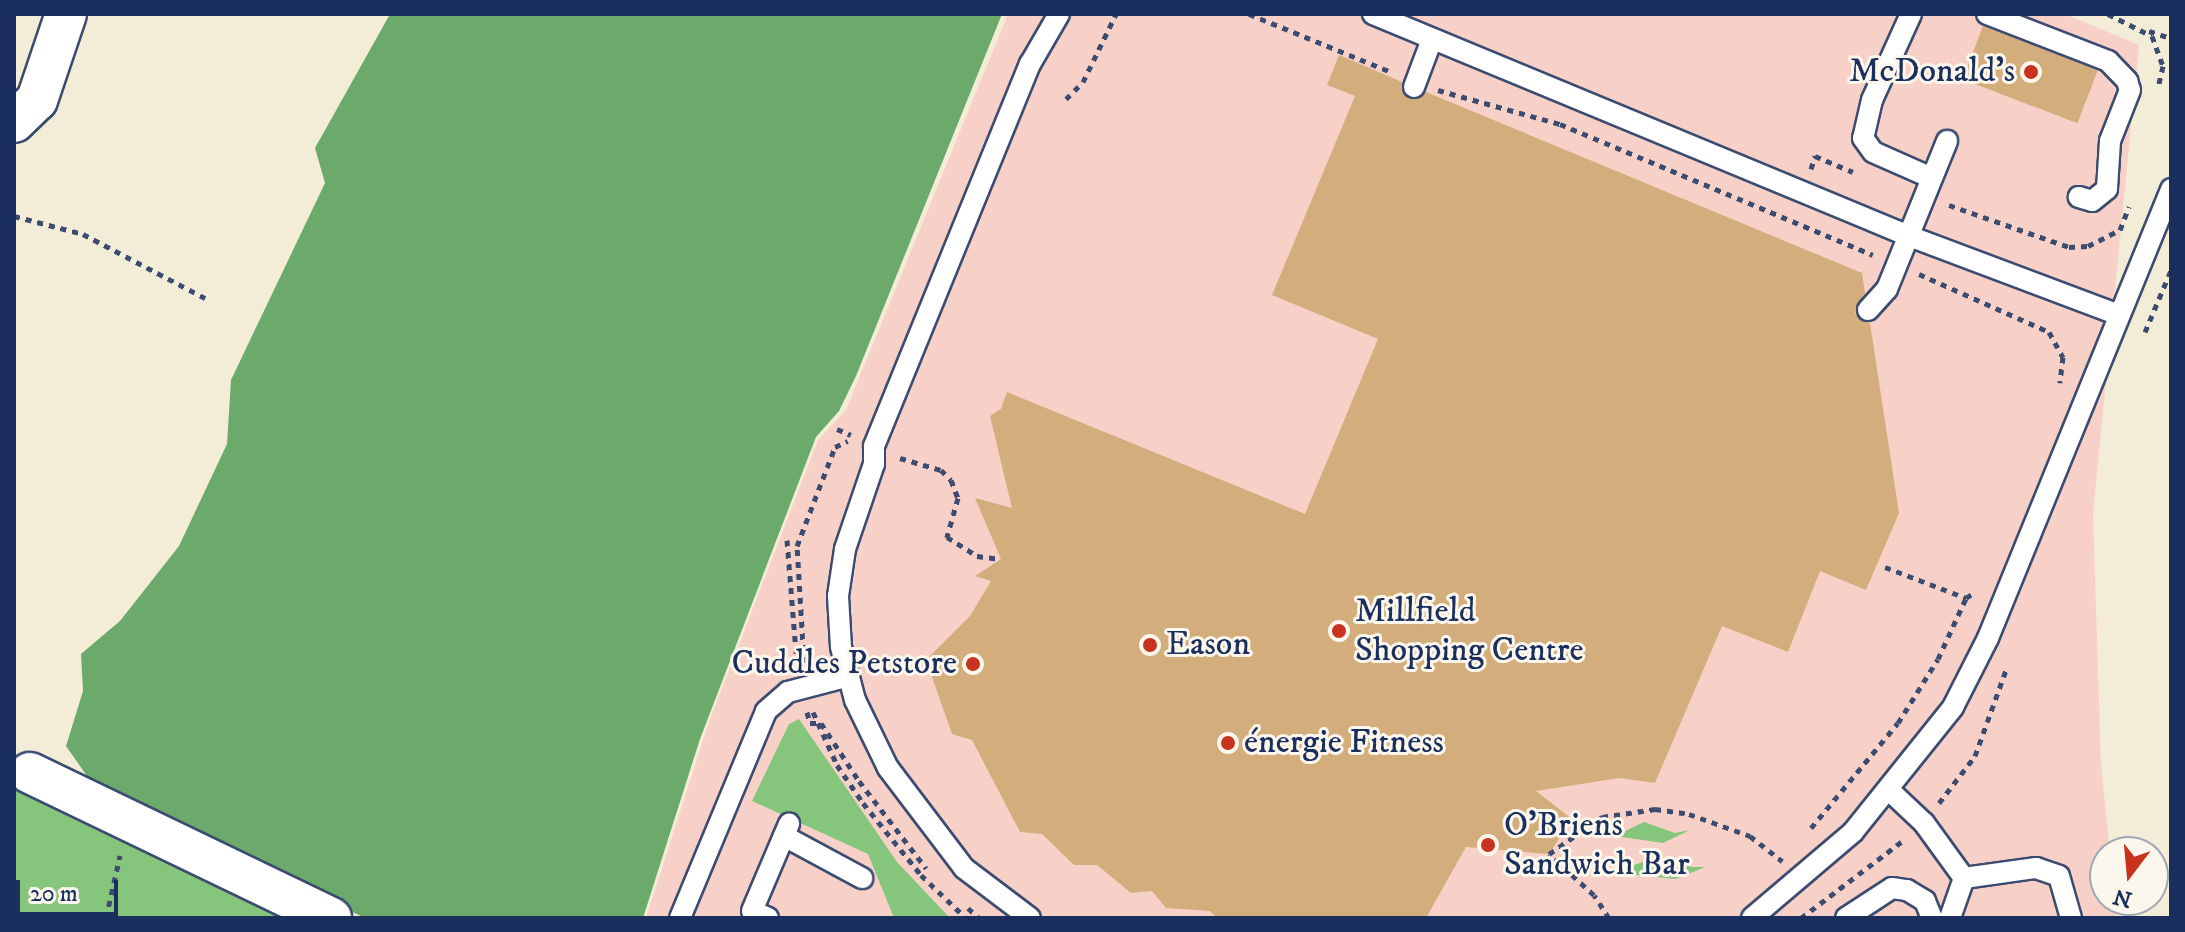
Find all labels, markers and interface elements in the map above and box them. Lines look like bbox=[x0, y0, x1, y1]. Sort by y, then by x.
place label: McDonald's bbox=[1849, 52, 2015, 92]
marker: McDonald's bbox=[2022, 63, 2040, 81]
place label: Millfield Shopping Centre bbox=[1355, 591, 1583, 670]
marker: Millfield Shopping Centre bbox=[1330, 622, 1348, 640]
place label: Eason bbox=[1166, 625, 1250, 665]
marker: Eason bbox=[1141, 636, 1159, 654]
place label: Cuddles Petstore bbox=[732, 644, 957, 684]
marker: Cuddles Petstore bbox=[964, 655, 982, 673]
place label: énergie Fitness bbox=[1244, 723, 1444, 763]
marker: énergie Fitness bbox=[1219, 734, 1237, 752]
place label: O'Briens Sandwich Bar bbox=[1504, 805, 1690, 884]
marker: O'Briens Sandwich Bar bbox=[1479, 836, 1497, 854]
north arrow bbox=[2089, 836, 2169, 916]
scale bar bbox=[20, 864, 122, 914]
text: 20 m bbox=[30, 879, 78, 909]
text: N bbox=[2110, 882, 2135, 913]

